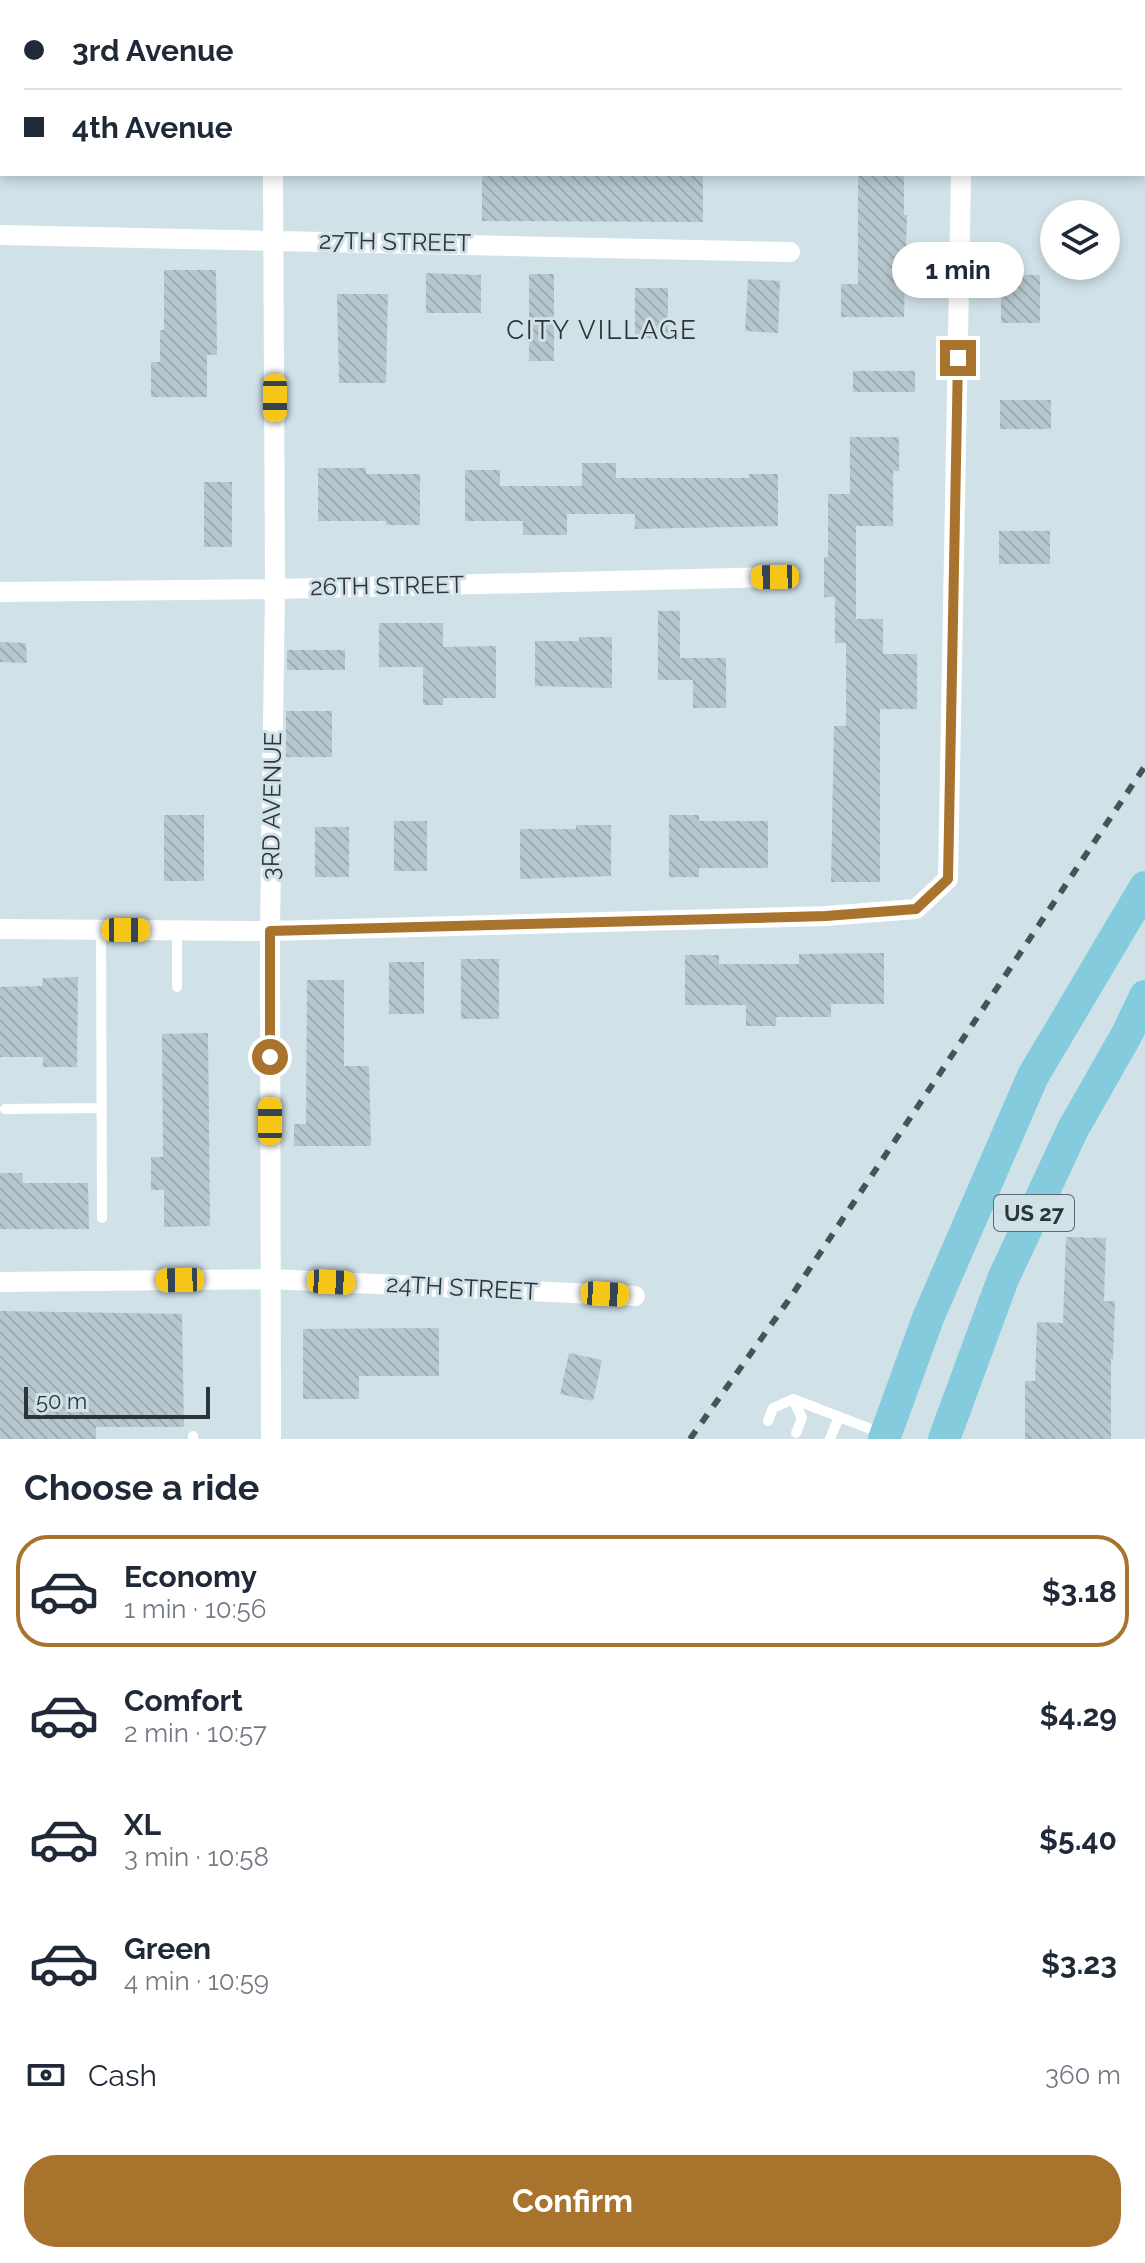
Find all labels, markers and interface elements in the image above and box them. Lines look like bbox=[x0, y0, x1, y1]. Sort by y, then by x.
text: 3rd Avenue bbox=[72, 33, 234, 68]
text: 4th Avenue bbox=[72, 110, 233, 145]
map controls bbox=[1040, 200, 1120, 280]
button: layers bbox=[1040, 200, 1120, 280]
street label: 27TH STREET bbox=[319, 226, 472, 257]
callout: 1 min bbox=[892, 242, 1024, 298]
text: 1 min bbox=[925, 255, 991, 285]
district label: CITY VILLAGE bbox=[506, 315, 698, 345]
route end bbox=[940, 340, 976, 376]
car bbox=[263, 374, 287, 422]
car bbox=[751, 565, 799, 589]
street label: 26TH STREET bbox=[310, 570, 465, 601]
street label: 3RD AVENUE bbox=[256, 732, 287, 880]
car bbox=[102, 918, 150, 942]
route start bbox=[252, 1039, 288, 1075]
car bbox=[258, 1097, 282, 1145]
road number: US 27 bbox=[994, 1195, 1074, 1231]
car bbox=[156, 1268, 204, 1292]
car bbox=[306, 1269, 356, 1295]
street label: 24TH STREET bbox=[386, 1269, 539, 1306]
car bbox=[580, 1281, 630, 1307]
scale bar bbox=[24, 1383, 210, 1419]
text: 50 m bbox=[36, 1388, 87, 1414]
text: Choose a ride bbox=[24, 1466, 259, 1508]
icon: car bbox=[28, 1555, 100, 1627]
text: Economy bbox=[124, 1559, 257, 1594]
text: $3.18 bbox=[1042, 1574, 1117, 1609]
text: 1 min · 10:56 bbox=[124, 1594, 266, 1624]
icon: car bbox=[28, 1679, 100, 1751]
text: Comfort bbox=[124, 1683, 243, 1718]
text: $4.29 bbox=[1040, 1698, 1117, 1733]
text: 2 min · 10:57 bbox=[124, 1718, 267, 1748]
icon: car bbox=[28, 1803, 100, 1875]
text: XL bbox=[124, 1807, 161, 1842]
text: $5.40 bbox=[1039, 1822, 1117, 1857]
text: 3 min · 10:58 bbox=[124, 1842, 269, 1872]
icon: car bbox=[28, 1927, 100, 1999]
text: Green bbox=[124, 1931, 211, 1966]
text: $3.23 bbox=[1041, 1946, 1117, 1981]
text: 4 min · 10:59 bbox=[124, 1966, 269, 1996]
icon: cash bbox=[24, 2053, 68, 2097]
text: Cash bbox=[88, 2058, 157, 2093]
text: 360 m bbox=[1045, 2060, 1121, 2090]
button: Confirm bbox=[24, 2155, 1121, 2247]

